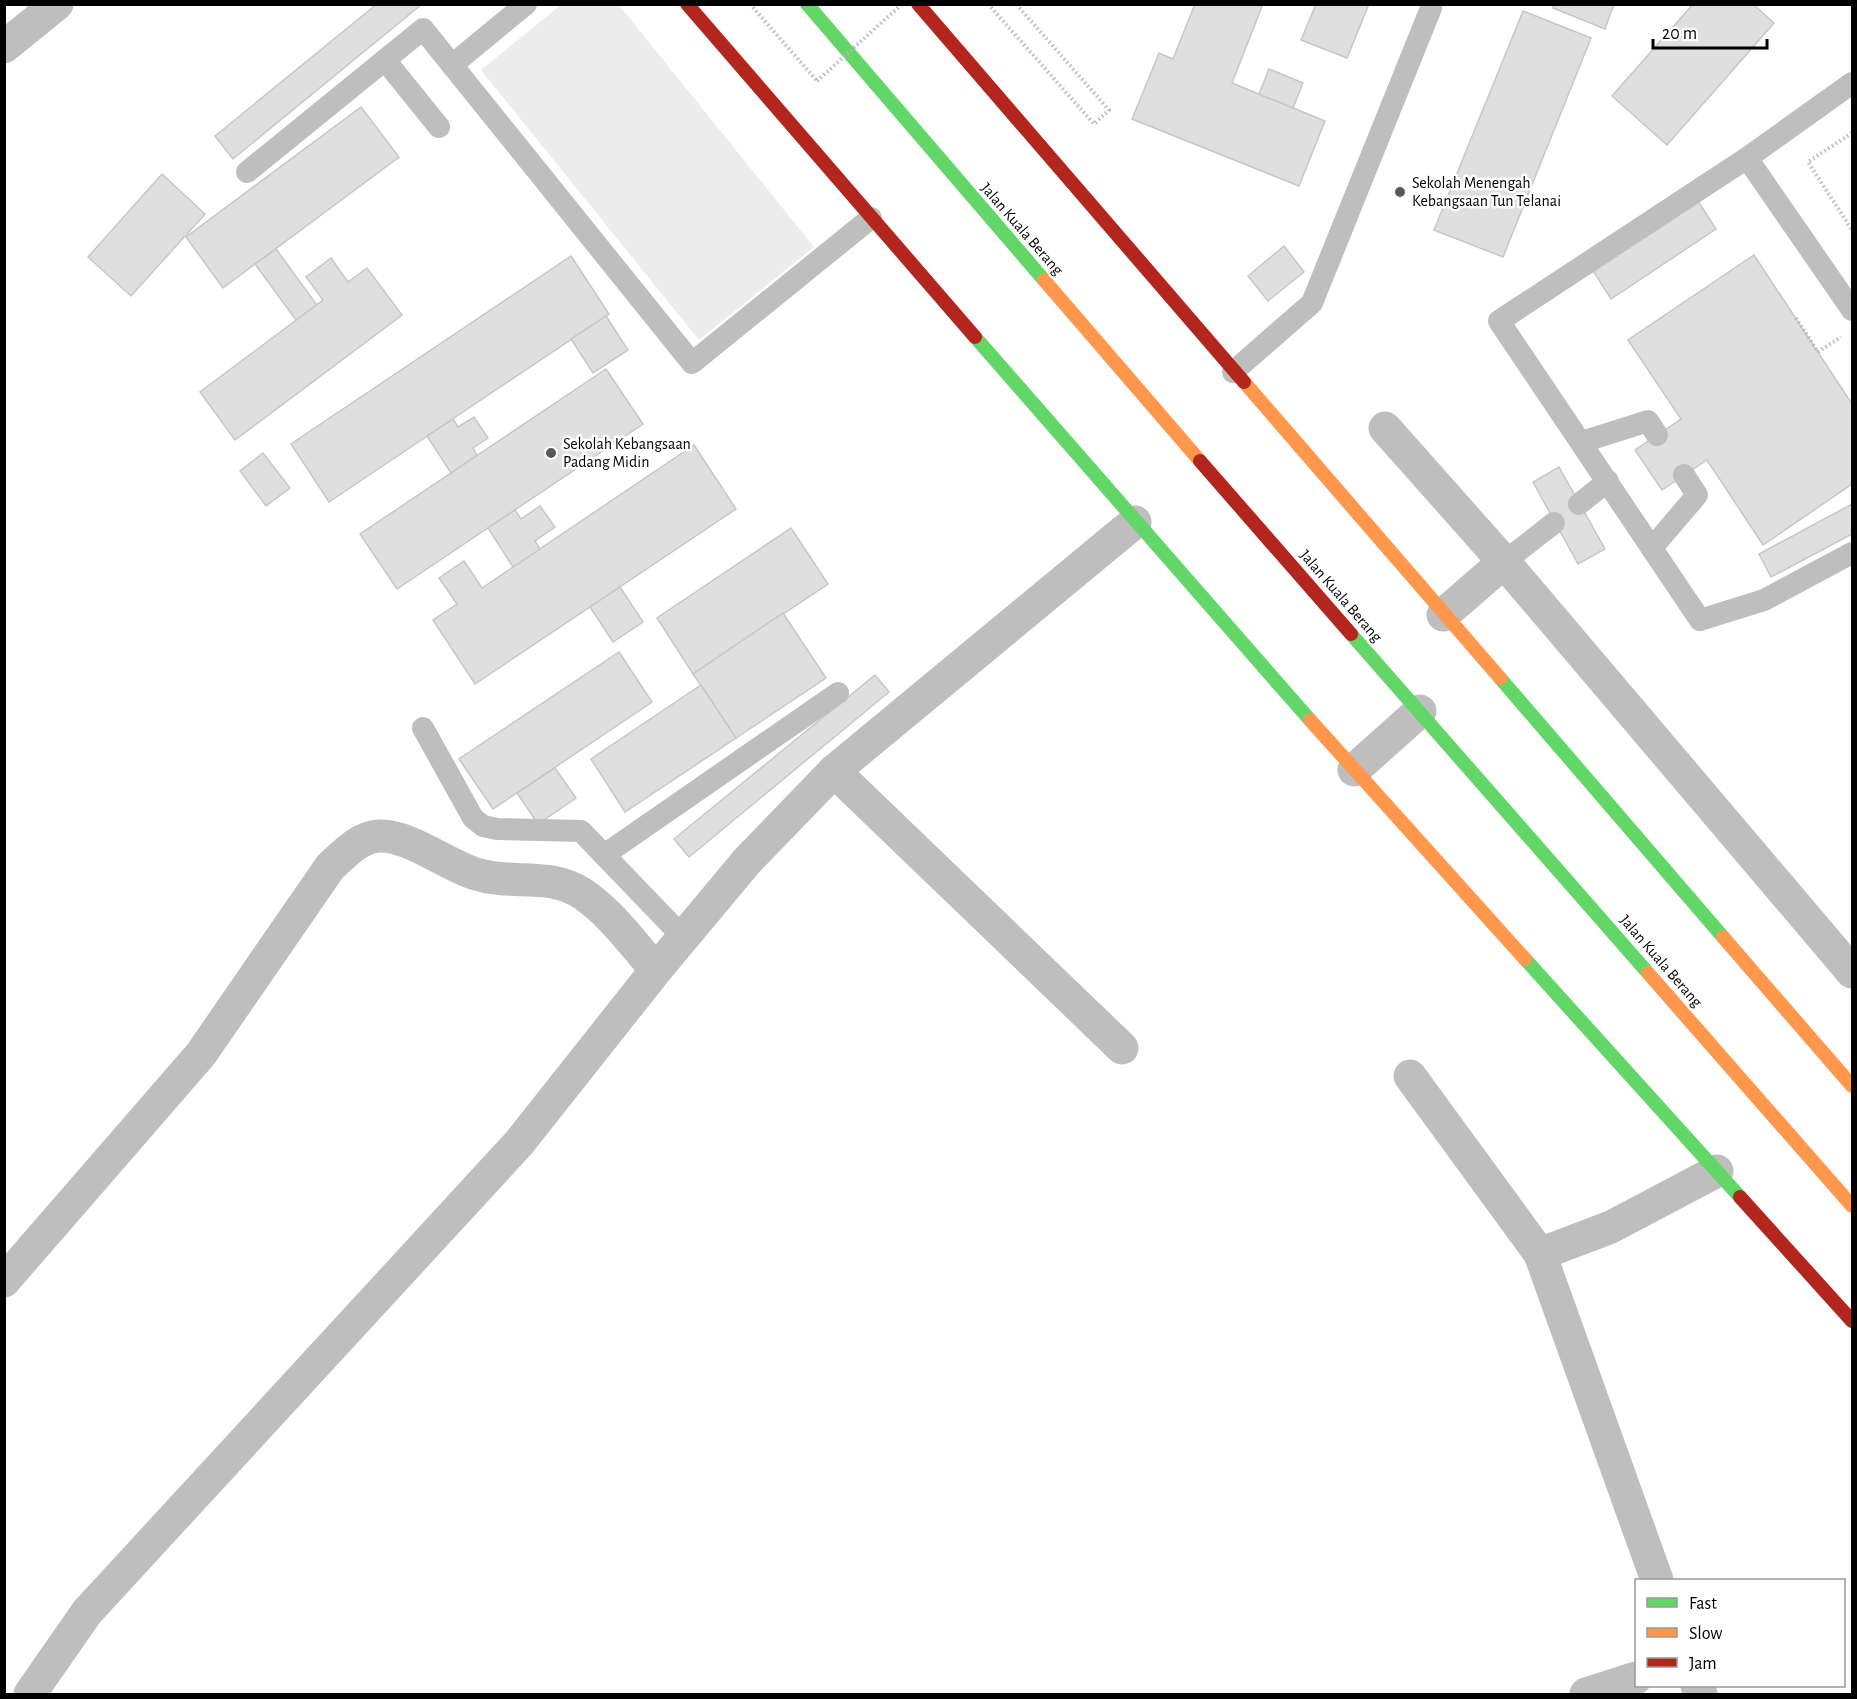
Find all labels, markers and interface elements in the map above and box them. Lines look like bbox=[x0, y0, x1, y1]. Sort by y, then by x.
scale bar bbox=[1653, 12, 1767, 50]
text: 20 m bbox=[1662, 25, 1697, 43]
place label: Sekolah Menengah Kebangsaan Tun Telanai bbox=[1412, 175, 1561, 209]
street label: Jalan Kuala Berang bbox=[978, 180, 1066, 278]
marker: Sekolah Menengah Kebangsaan Tun Telanai bbox=[1393, 185, 1407, 199]
place label: Sekolah Kebangsaan Padang Midin bbox=[563, 436, 691, 470]
marker: Sekolah Kebangsaan Padang Midin bbox=[544, 446, 558, 460]
street label: Jalan Kuala Berang bbox=[1297, 547, 1385, 645]
street label: Jalan Kuala Berang bbox=[1617, 912, 1705, 1010]
legend bbox=[1635, 1579, 1845, 1687]
text: Fast bbox=[1689, 1595, 1717, 1613]
text: Slow bbox=[1689, 1625, 1722, 1643]
text: Jam bbox=[1689, 1655, 1717, 1673]

